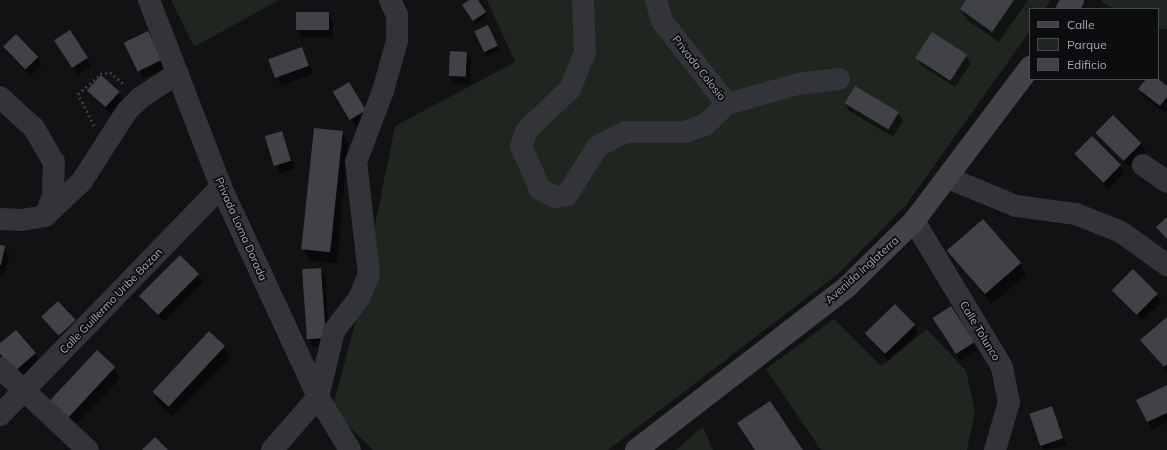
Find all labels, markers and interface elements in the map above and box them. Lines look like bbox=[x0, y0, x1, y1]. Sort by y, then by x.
legend bbox=[1029, 8, 1159, 80]
text: Calle bbox=[1067, 17, 1094, 32]
street label: Privada Colosio bbox=[670, 33, 728, 103]
text: Parque bbox=[1067, 37, 1107, 52]
text: Edificio bbox=[1067, 57, 1107, 72]
street label: Privada Loma Dorada bbox=[212, 175, 270, 283]
street label: Avenida Inglaterra bbox=[823, 234, 901, 306]
street label: Calle Guillermo Uribe Bazan bbox=[57, 245, 165, 357]
street label: Calle Tolunco bbox=[957, 299, 1003, 363]

